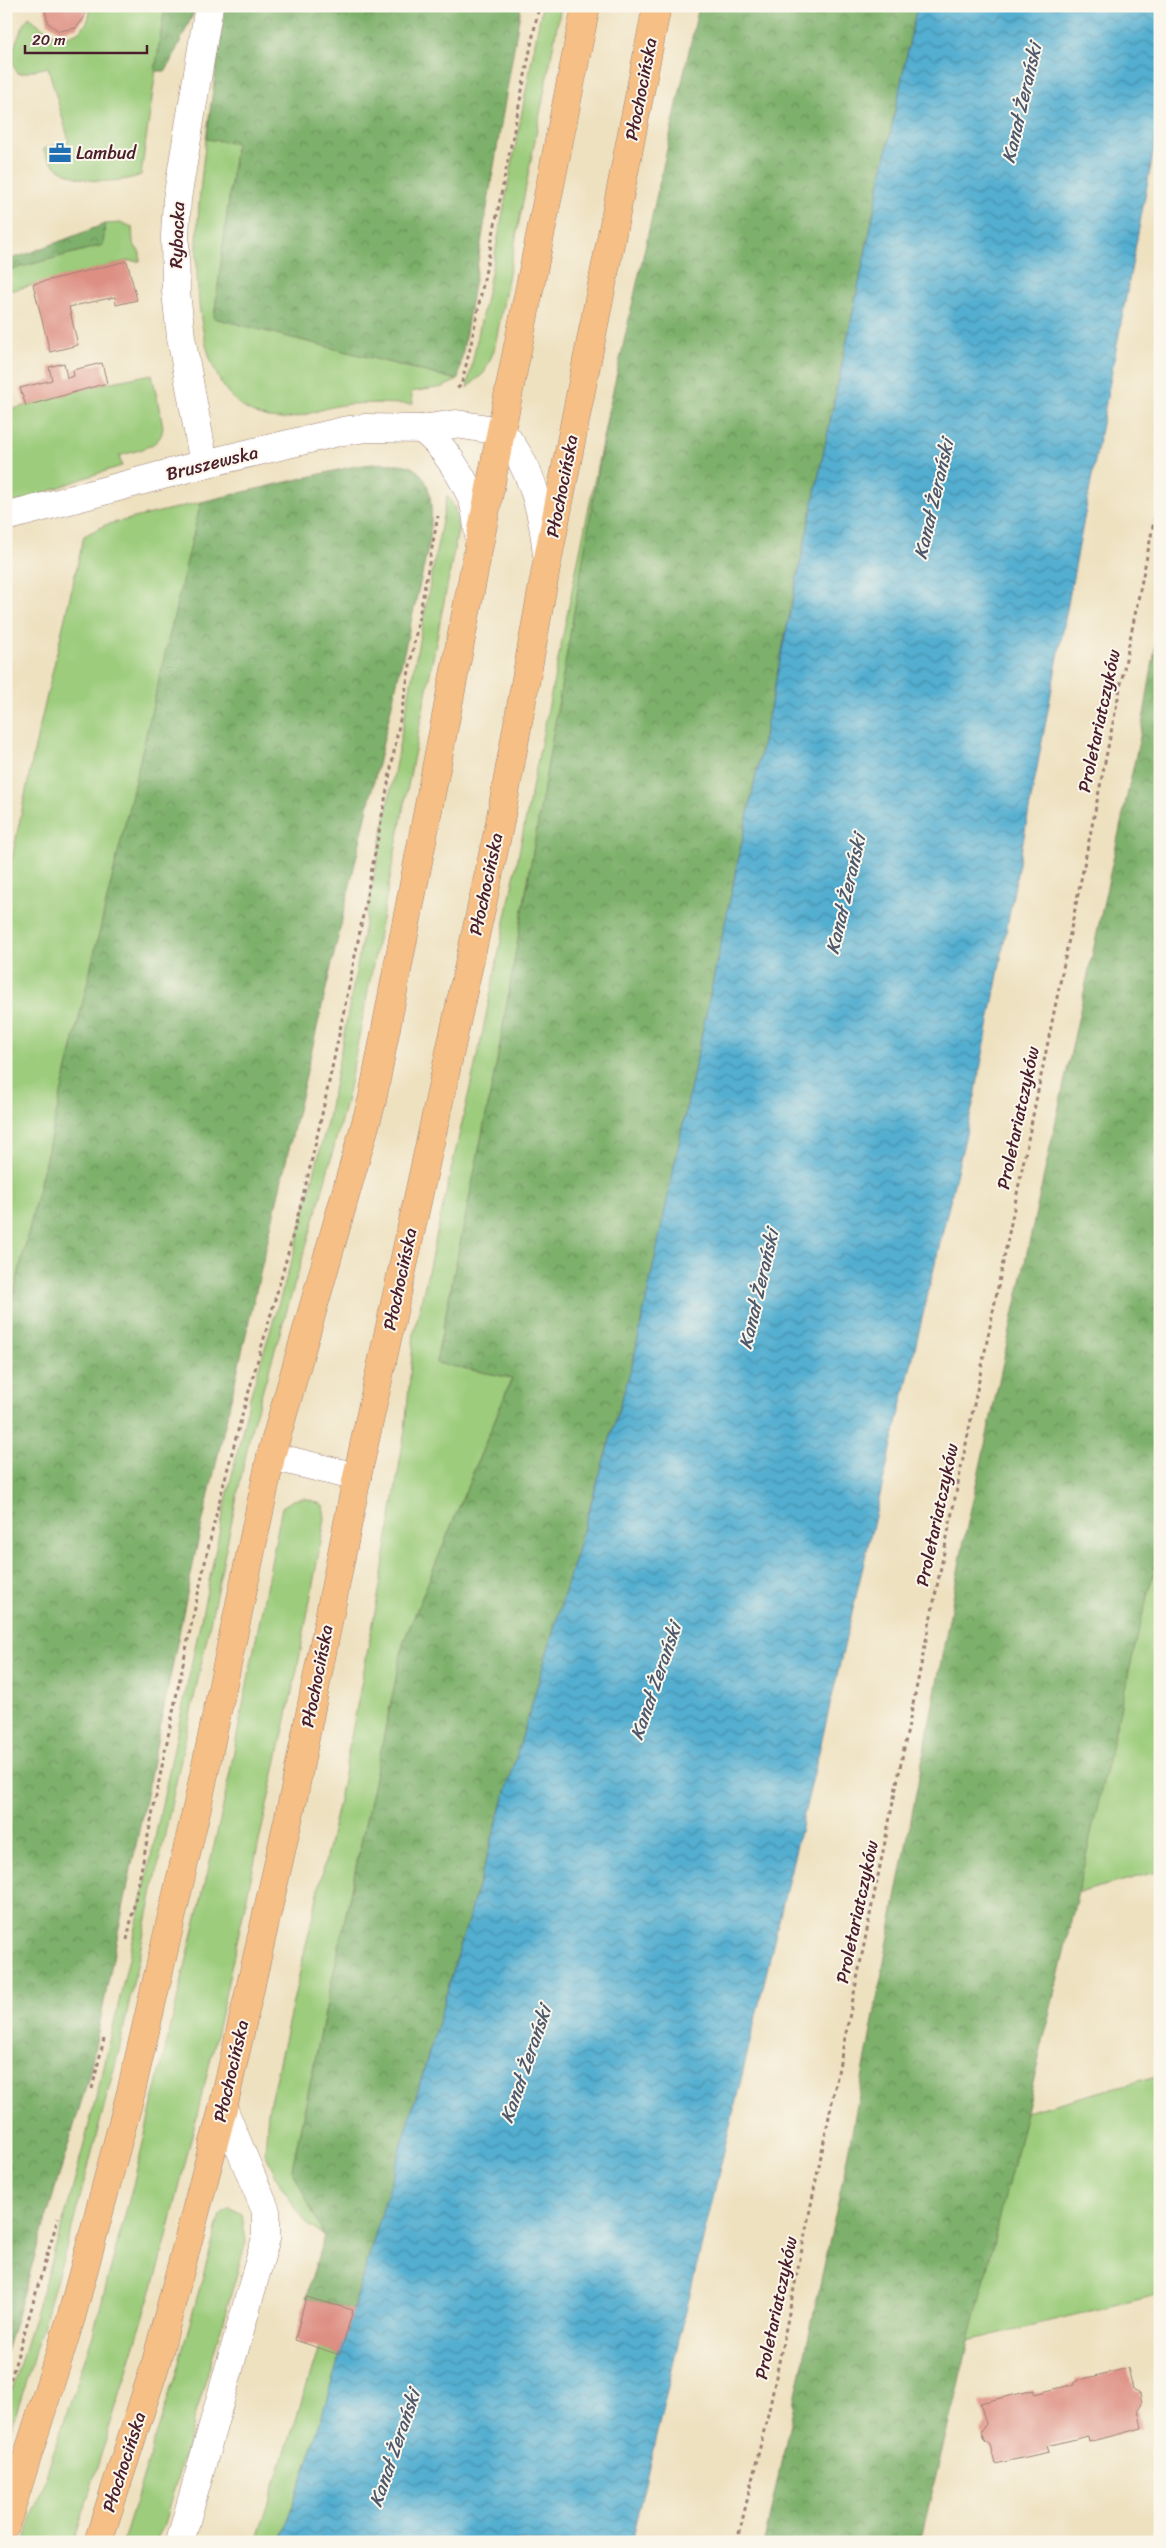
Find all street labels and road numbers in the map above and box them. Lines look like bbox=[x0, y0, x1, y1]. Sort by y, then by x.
street label: Płochocińska bbox=[615, 35, 667, 143]
street label: Rybacka bbox=[160, 200, 194, 269]
street label: Płochocińska bbox=[536, 432, 588, 540]
street label: Bruszewska bbox=[163, 436, 261, 490]
street label: Proletariatczyków bbox=[1068, 646, 1130, 795]
street label: Płochocińska bbox=[460, 830, 512, 938]
street label: Proletariatczyków bbox=[987, 1043, 1049, 1192]
street label: Płochocińska bbox=[374, 1225, 426, 1333]
street label: Proletariatczyków bbox=[906, 1440, 968, 1589]
street label: Płochocińska bbox=[291, 1622, 343, 1730]
street label: Proletariatczyków bbox=[826, 1837, 888, 1986]
street label: Płochocińska bbox=[204, 2017, 258, 2125]
street label: Proletariatczyków bbox=[745, 2233, 807, 2382]
street label: Płochocińska bbox=[93, 2408, 155, 2516]

